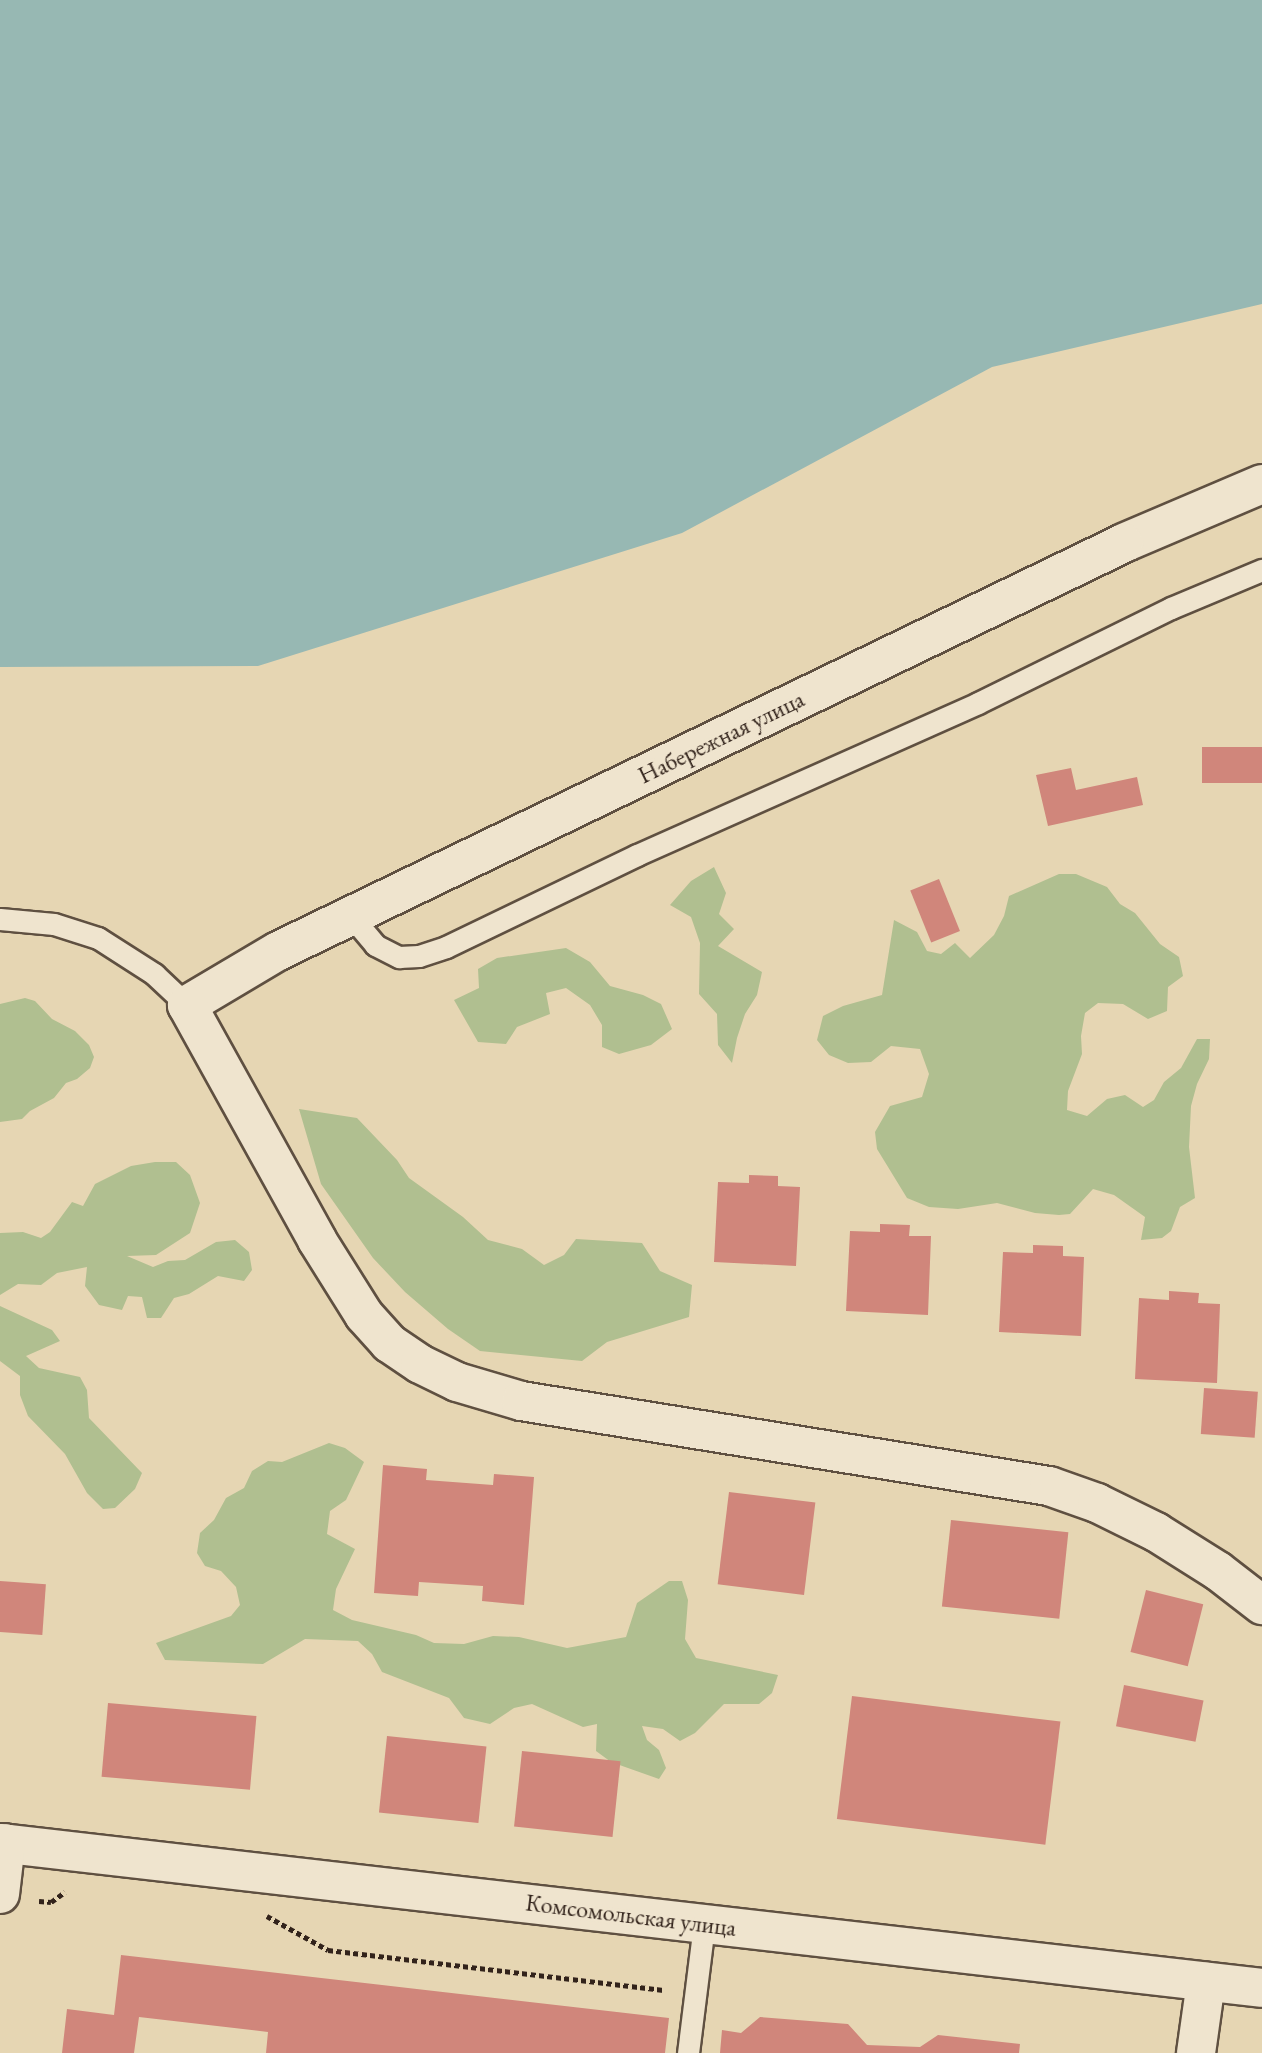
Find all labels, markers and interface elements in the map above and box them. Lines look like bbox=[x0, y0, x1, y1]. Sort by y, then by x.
street label: Набережная улица bbox=[633, 684, 809, 790]
street label: Комсомольская улица bbox=[524, 1888, 738, 1942]

